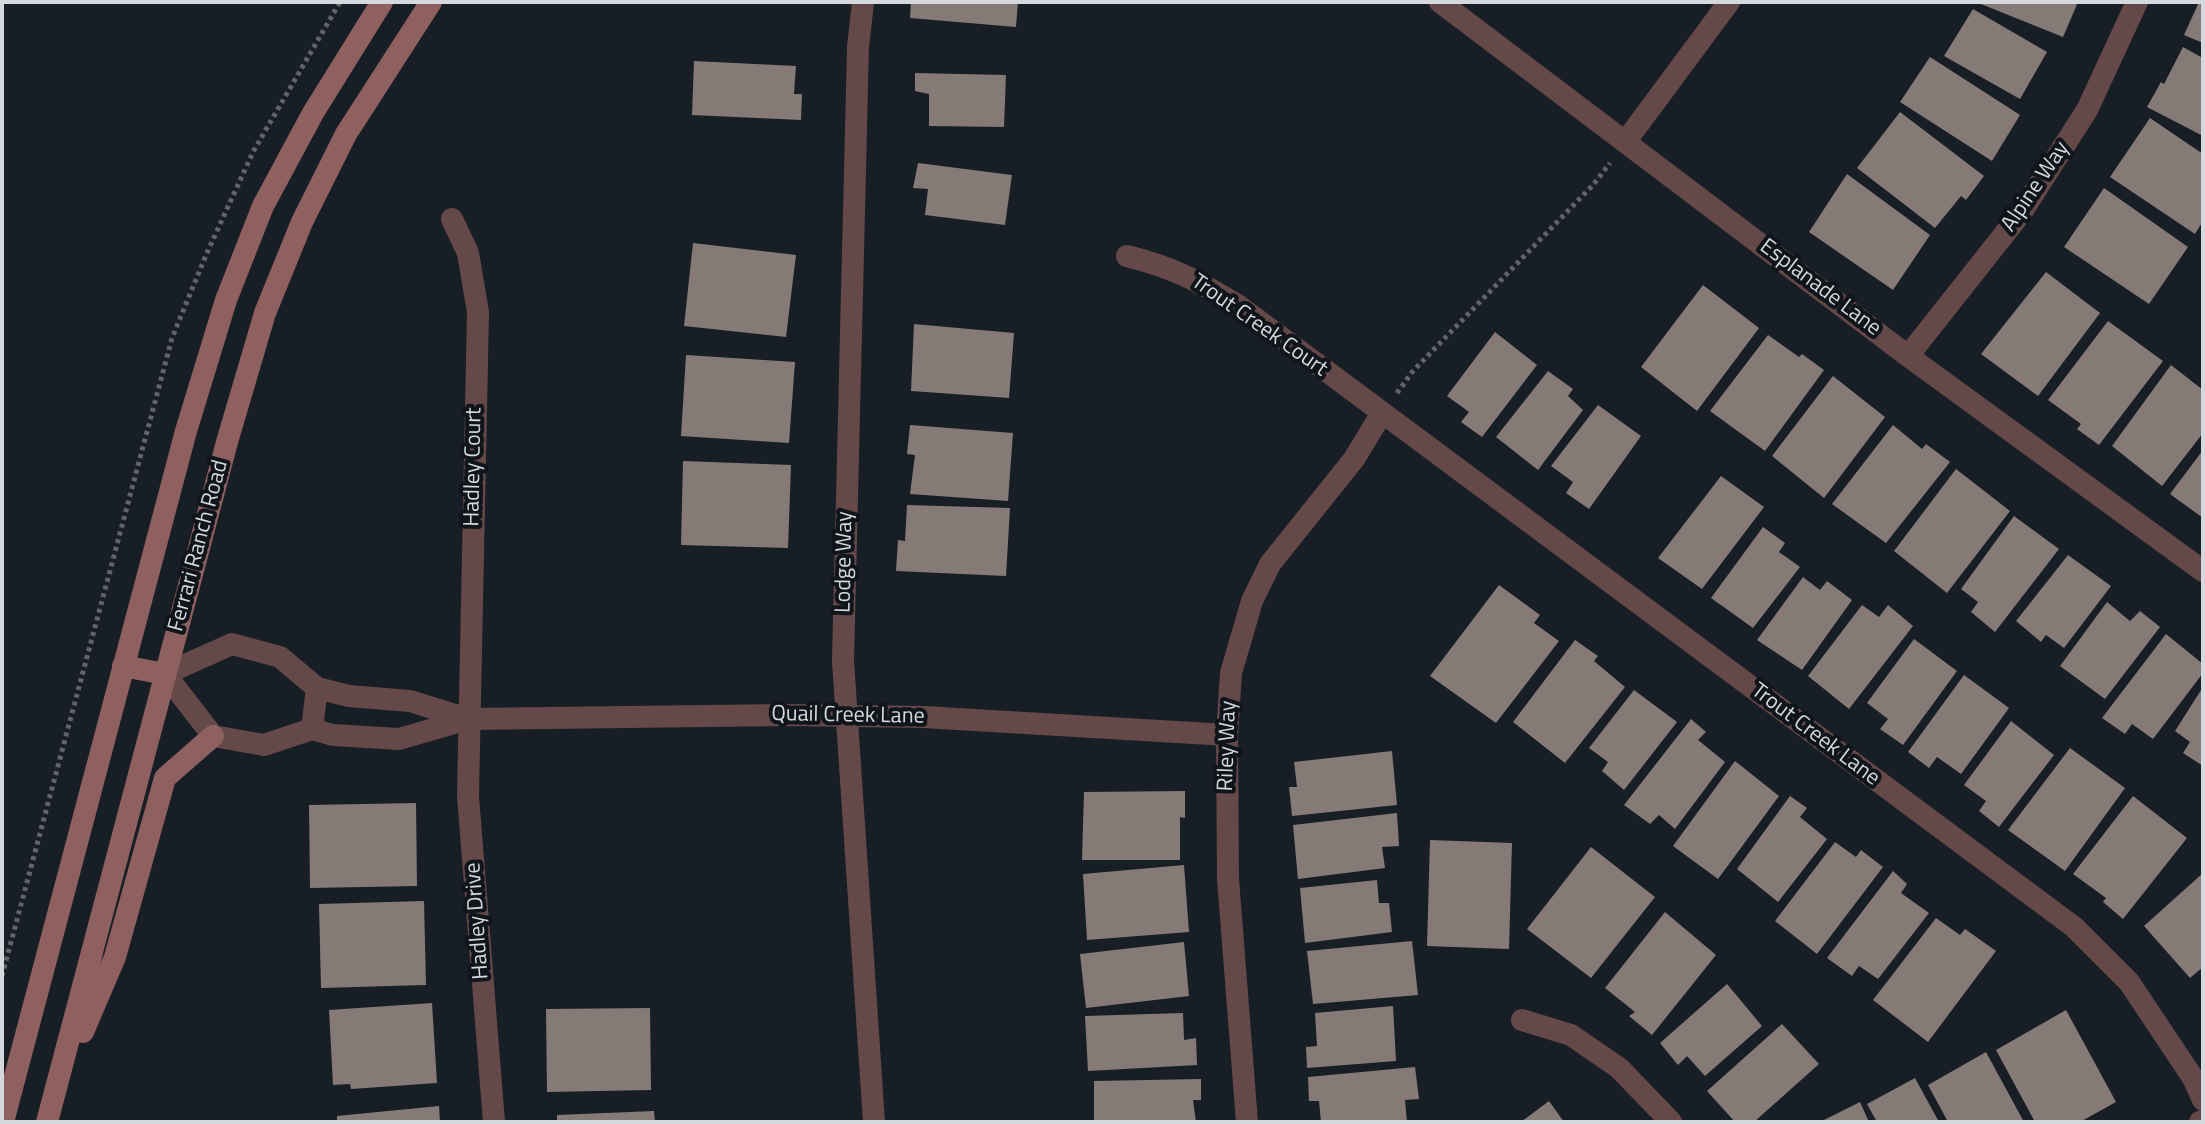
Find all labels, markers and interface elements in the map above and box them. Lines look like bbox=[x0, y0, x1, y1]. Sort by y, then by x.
street label: Alpine Way bbox=[1996, 137, 2076, 237]
street label: Esplanade Lane bbox=[1754, 234, 1886, 342]
street label: Trout Creek Court bbox=[1186, 269, 1332, 383]
street label: Hadley Court bbox=[460, 407, 488, 527]
street label: Ferrari Ranch Road bbox=[163, 458, 235, 634]
street label: Lodge Way bbox=[831, 511, 859, 613]
street label: Trout Creek Lane bbox=[1745, 678, 1885, 792]
street label: Riley Way bbox=[1213, 700, 1243, 792]
street label: Quail Creek Lane bbox=[771, 701, 925, 731]
street label: Hadley Drive bbox=[461, 862, 495, 980]

